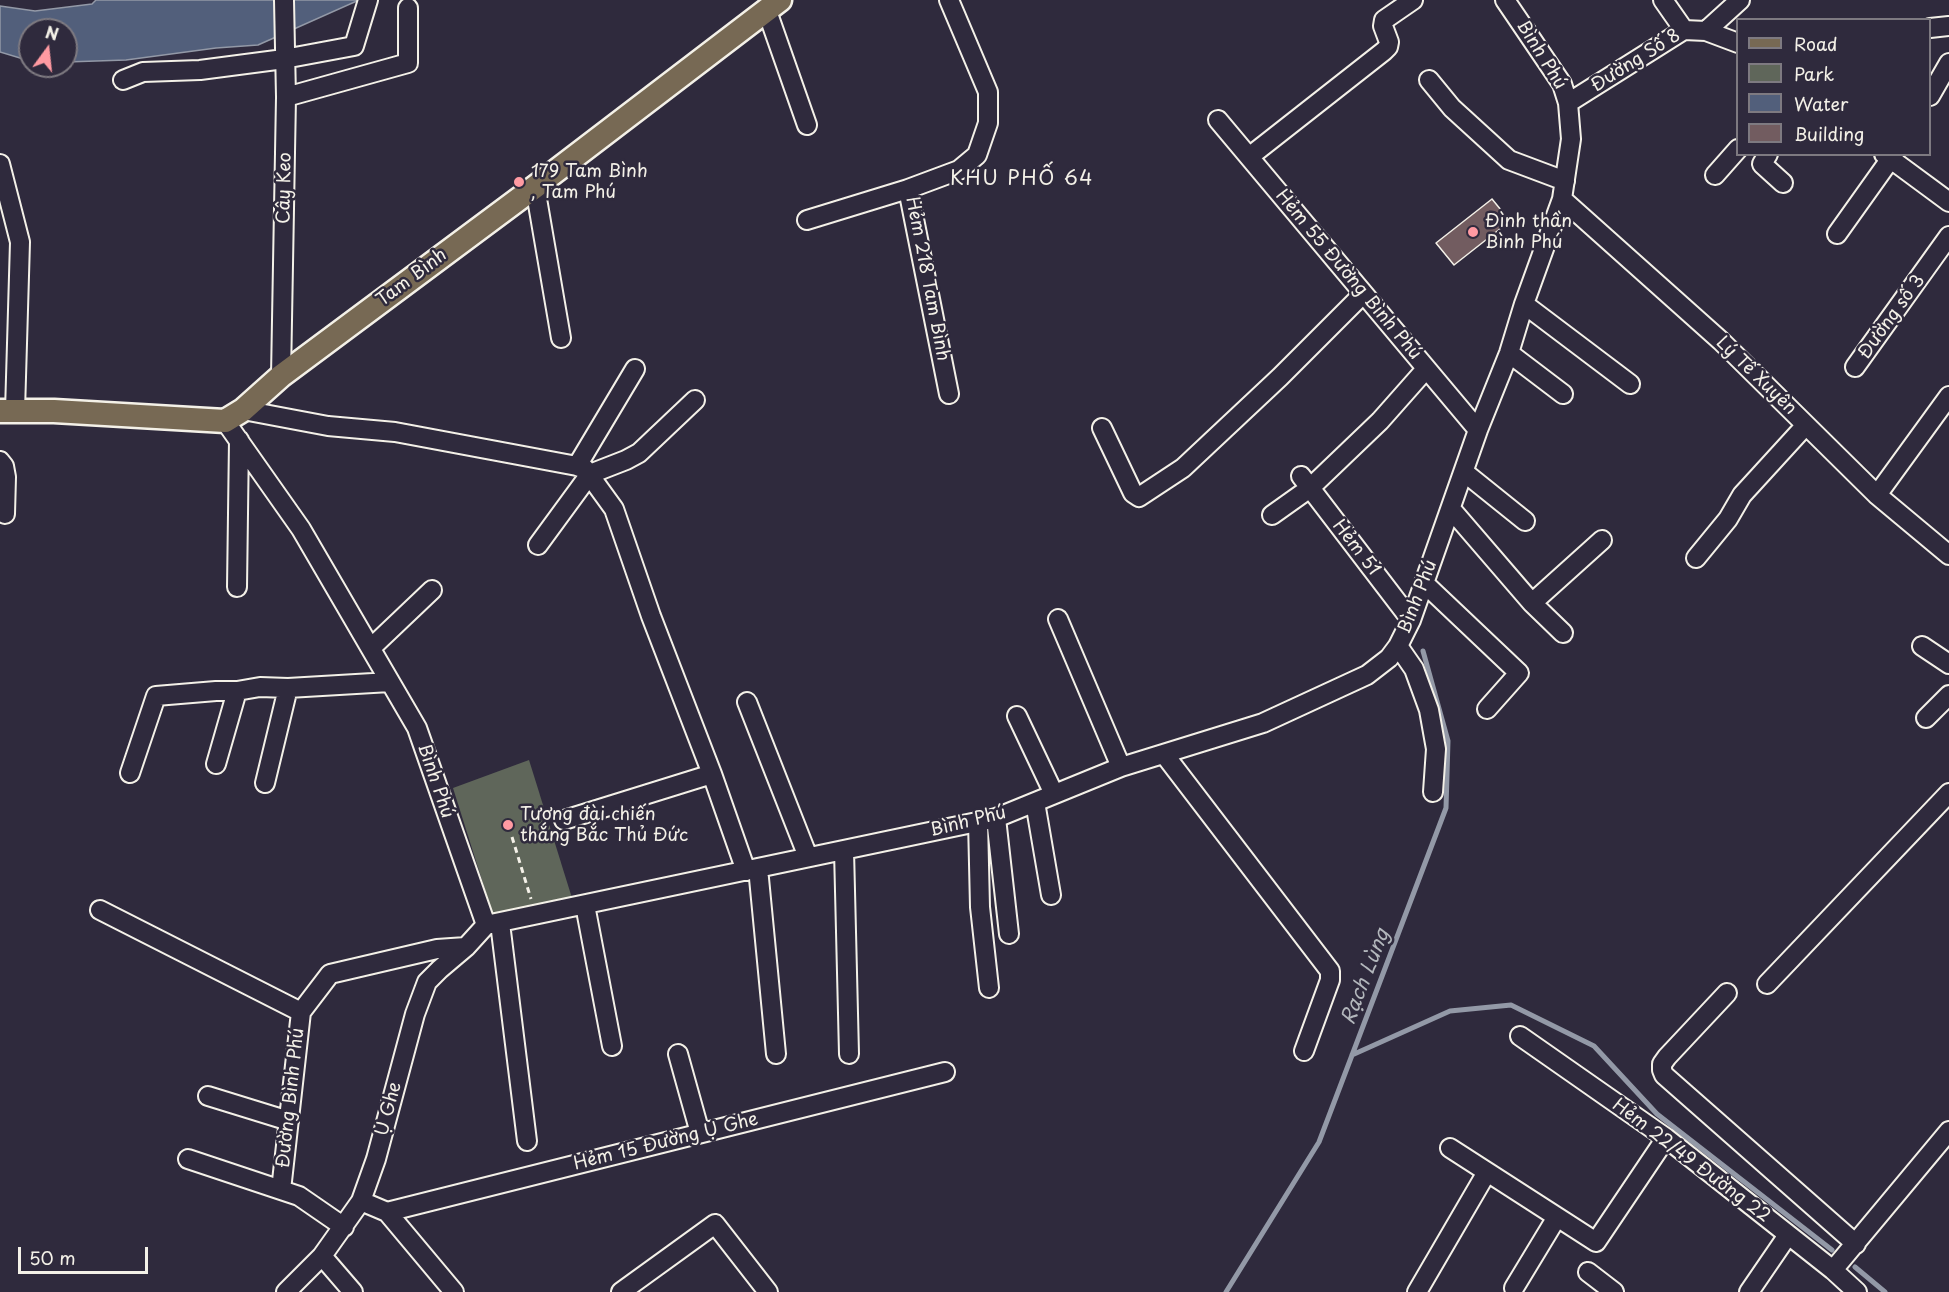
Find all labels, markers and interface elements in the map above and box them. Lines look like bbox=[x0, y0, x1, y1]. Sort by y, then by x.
street label: Bình Phú bbox=[1511, 16, 1571, 94]
north arrow bbox=[18, 18, 78, 78]
legend bbox=[1736, 18, 1931, 156]
text: N bbox=[43, 19, 61, 46]
street label: Đường Số 8 bbox=[1587, 25, 1685, 97]
text: Road bbox=[1794, 30, 1838, 57]
text: Park bbox=[1794, 60, 1834, 87]
text: Water bbox=[1794, 90, 1848, 117]
text: Building bbox=[1794, 120, 1864, 147]
street label: Cây Keo bbox=[274, 152, 296, 224]
place label: 179 Tam Bình , Tam Phú bbox=[531, 161, 648, 204]
district label: KHU PHỐ 64 bbox=[950, 167, 1094, 191]
marker: 179 Tam Bình , Tam Phú bbox=[512, 175, 526, 189]
street label: Hẻm 55 Đường Bình Phú bbox=[1271, 186, 1425, 364]
street label: Hẻm 218 Tam Bình bbox=[900, 195, 954, 363]
place label: Đình thần Bình Phú bbox=[1485, 211, 1572, 254]
marker: Đình thần Bình Phú bbox=[1466, 225, 1480, 239]
street label: Tam Bình bbox=[372, 244, 452, 312]
street label: Đường số 3 bbox=[1854, 271, 1930, 363]
street label: Lý Tế Xuyên bbox=[1711, 332, 1801, 420]
street label: Hẻm 51 bbox=[1328, 516, 1384, 580]
street label: Bình Phú bbox=[1394, 557, 1442, 637]
street label: Bình Phú bbox=[412, 741, 458, 821]
street label: Bình Phú bbox=[928, 802, 1008, 842]
place label: Tượng đài chiến thắng Bắc Thủ Đức bbox=[520, 804, 688, 846]
marker: Tượng đài chiến thắng Bắc Thủ Đức bbox=[501, 818, 515, 832]
water label: Rạch Lùng bbox=[1337, 926, 1395, 1028]
street label: Đường Bình Phú bbox=[273, 1027, 309, 1169]
street label: Ụ Ghe bbox=[371, 1080, 407, 1138]
street label: Hẻm 22/49 Đường 22 bbox=[1608, 1095, 1774, 1227]
street label: Hẻm 15 Đường Ụ Ghe bbox=[572, 1109, 760, 1175]
scale bar bbox=[21, 1235, 152, 1273]
text: 50 m bbox=[29, 1244, 76, 1271]

